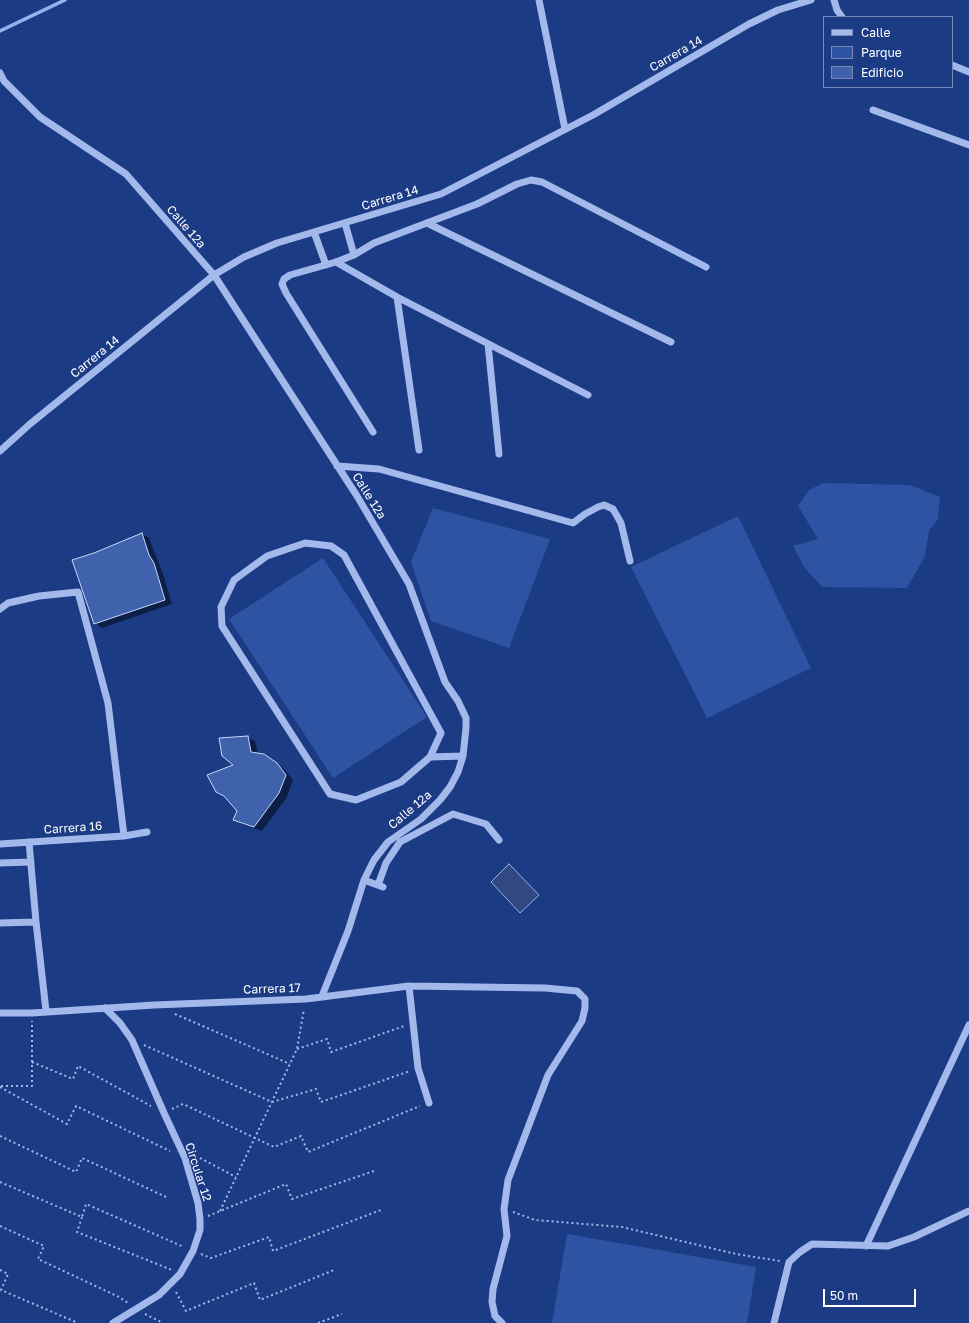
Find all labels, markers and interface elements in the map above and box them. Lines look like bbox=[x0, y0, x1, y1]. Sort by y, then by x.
legend bbox=[823, 16, 953, 88]
text: Calle bbox=[861, 25, 890, 40]
street label: Carrera 14 bbox=[647, 33, 705, 75]
text: Parque bbox=[861, 45, 902, 60]
text: Edificio bbox=[861, 65, 903, 80]
street label: Carrera 14 bbox=[360, 183, 420, 213]
street label: Calle 12a bbox=[164, 203, 208, 251]
street label: Carrera 14 bbox=[68, 333, 122, 381]
street label: Calle 12a bbox=[349, 470, 389, 522]
street label: Calle 12a bbox=[385, 788, 435, 832]
street label: Carrera 16 bbox=[43, 819, 103, 837]
street label: Carrera 17 bbox=[243, 981, 301, 997]
street label: Circular 12 bbox=[182, 1141, 214, 1203]
scale bar bbox=[825, 1281, 918, 1307]
text: 50 m bbox=[830, 1288, 858, 1303]

